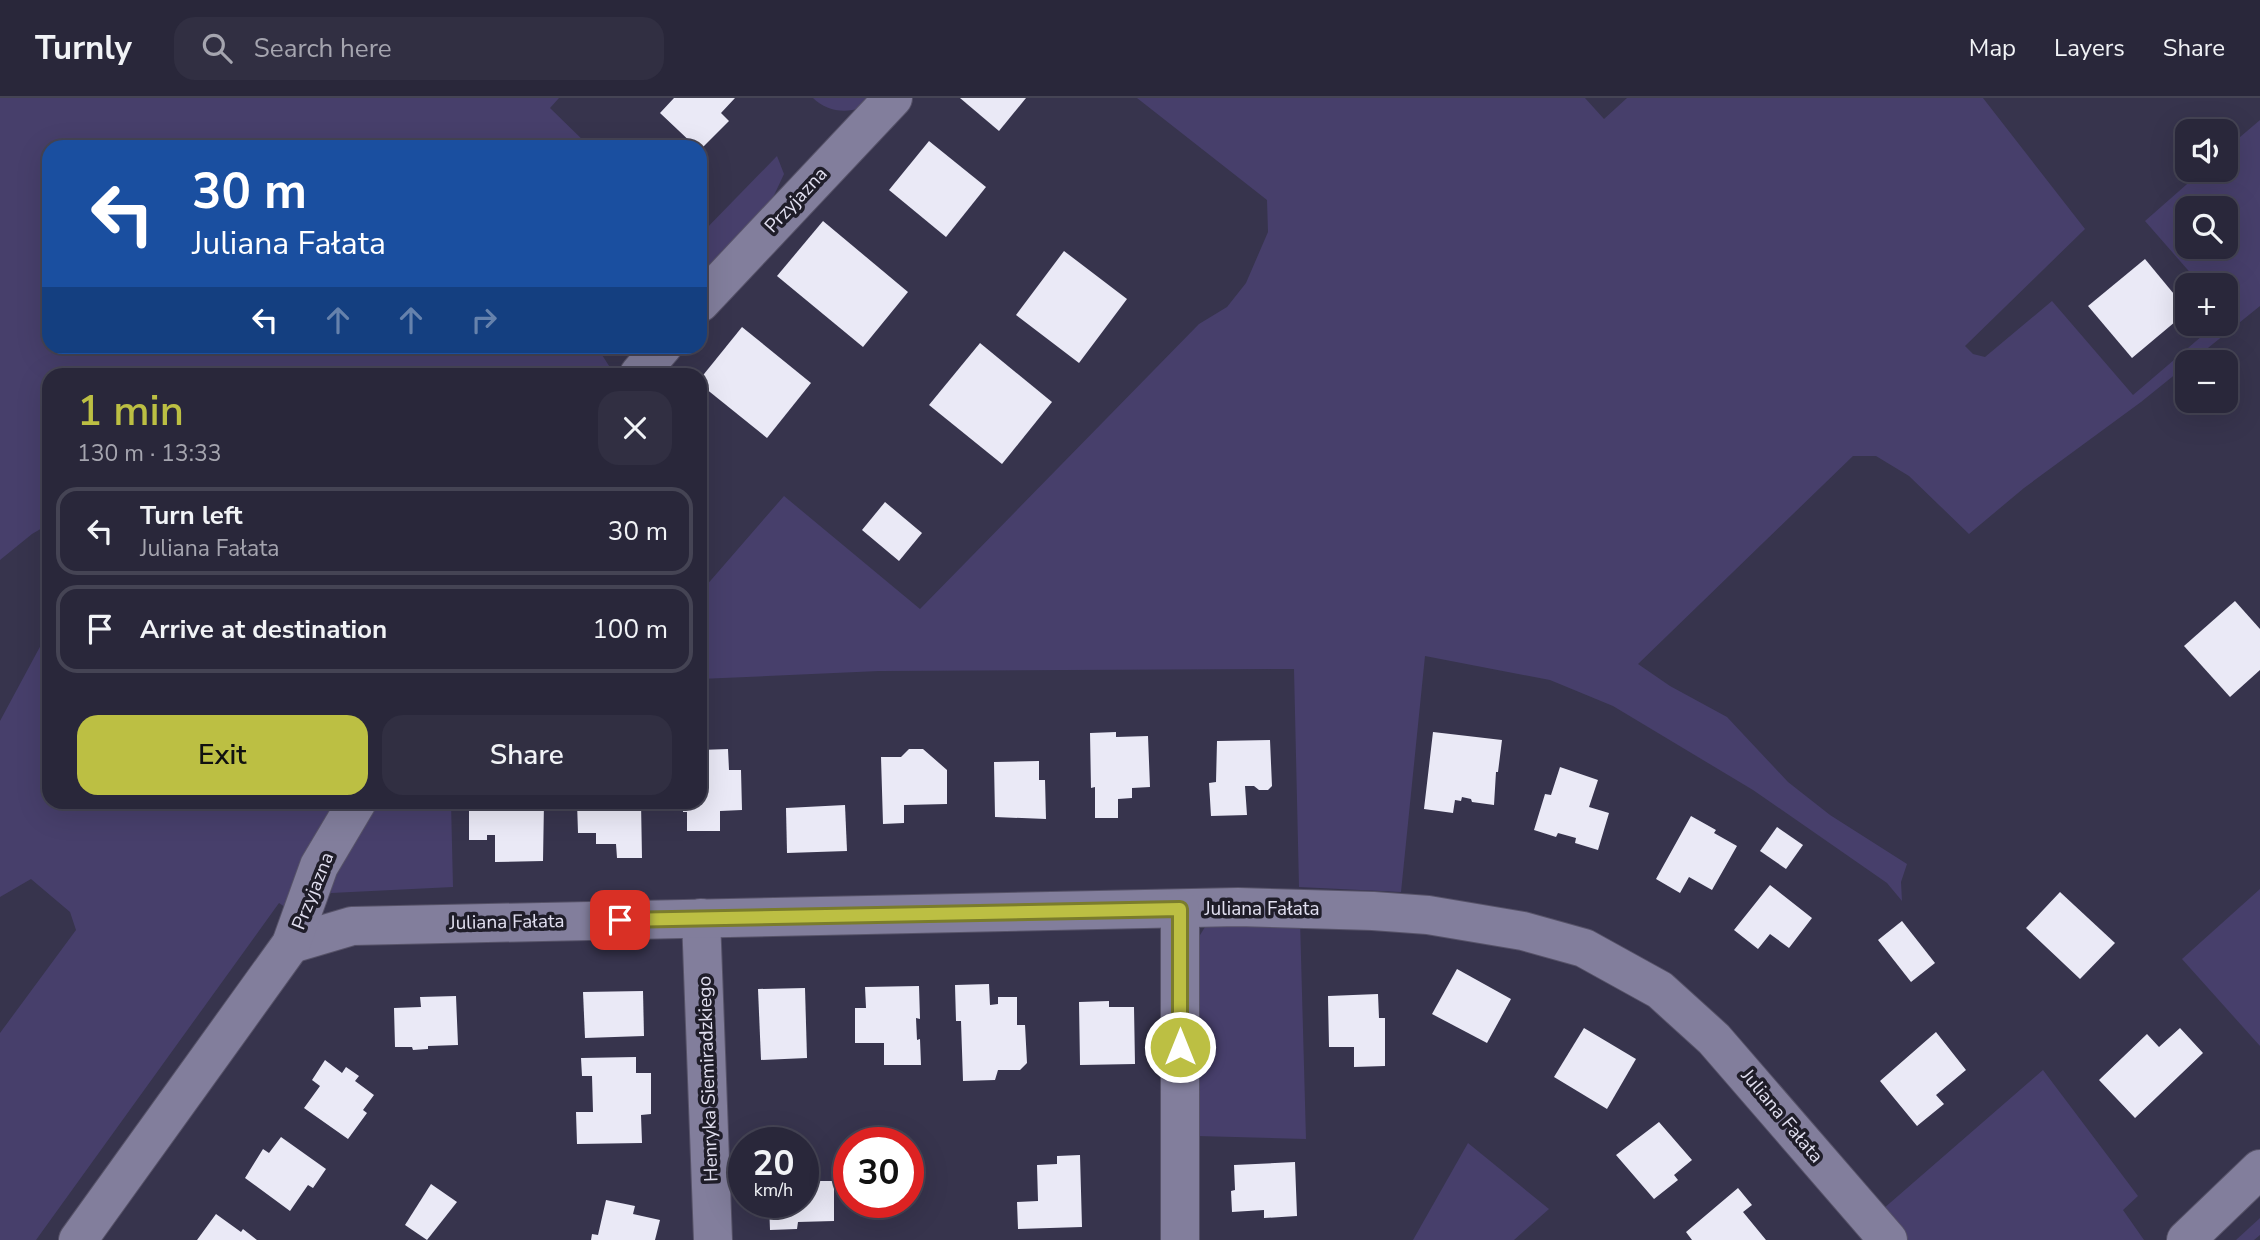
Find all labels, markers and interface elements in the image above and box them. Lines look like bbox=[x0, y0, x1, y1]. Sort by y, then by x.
search box bbox=[174, 17, 664, 80]
text: Turnly bbox=[35, 26, 132, 71]
icon: search bbox=[198, 29, 236, 67]
text: Search here bbox=[254, 31, 392, 66]
text: Map bbox=[1969, 32, 2016, 64]
text: Layers bbox=[2054, 32, 2125, 64]
text: Share bbox=[2163, 32, 2225, 64]
map controls bbox=[2175, 119, 2238, 413]
button: sound bbox=[2175, 119, 2238, 182]
text: 30 m bbox=[192, 158, 307, 225]
street label: Przyjazna bbox=[759, 161, 833, 239]
icon: left bbox=[77, 168, 168, 259]
button: search bbox=[2175, 196, 2238, 259]
text: Juliana Fałata bbox=[192, 222, 386, 265]
button: + bbox=[2175, 273, 2238, 336]
icon: left bbox=[246, 301, 284, 339]
icon: ahead bbox=[319, 301, 357, 339]
icon: ahead bbox=[392, 301, 430, 339]
icon: right bbox=[465, 301, 503, 339]
button: − bbox=[2175, 350, 2238, 413]
text: 1 min bbox=[77, 383, 184, 440]
button: close bbox=[598, 391, 672, 465]
text: 130 m · 13:33 bbox=[77, 438, 222, 469]
text: Turn left bbox=[140, 498, 243, 533]
icon: left bbox=[81, 512, 119, 550]
text: 30 m bbox=[608, 514, 668, 549]
text: Juliana Fałata bbox=[140, 533, 279, 564]
icon: arrive bbox=[81, 610, 119, 648]
text: Arrive at destination bbox=[140, 612, 387, 647]
text: 100 m bbox=[592, 612, 668, 647]
button: Exit bbox=[77, 715, 368, 795]
button: Share bbox=[382, 715, 672, 795]
street label: Przyjazna bbox=[286, 848, 340, 934]
pin bbox=[590, 890, 650, 950]
street label: Juliana Fałata bbox=[1203, 896, 1320, 922]
icon: arrive bbox=[601, 901, 639, 939]
street label: Juliana Fałata bbox=[448, 908, 565, 936]
street label: Henryka Siemiradzkiego bbox=[691, 976, 725, 1182]
position arrow bbox=[1143, 1010, 1217, 1084]
street label: Juliana Fałata bbox=[1734, 1063, 1829, 1168]
speed limit sign: 30 bbox=[833, 1127, 924, 1218]
text: 20 bbox=[752, 1140, 795, 1187]
text: km/h bbox=[754, 1178, 793, 1202]

